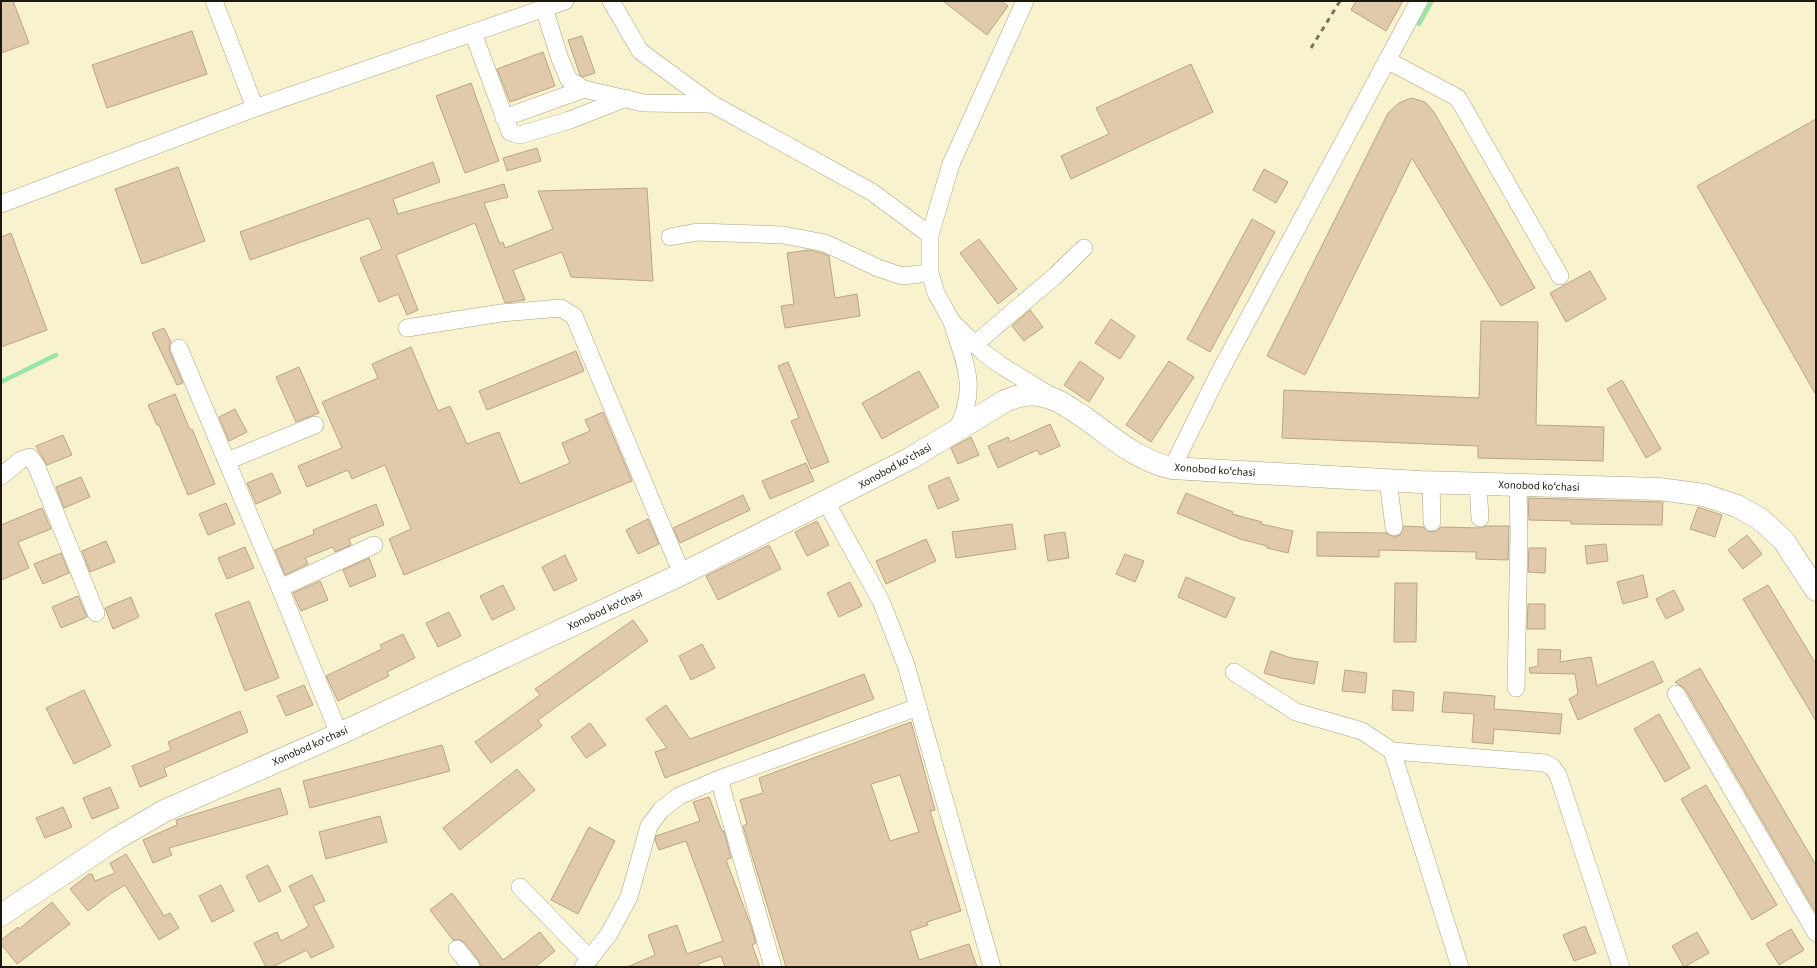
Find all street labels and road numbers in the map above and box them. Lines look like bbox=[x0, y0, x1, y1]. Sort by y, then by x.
street label: Xonobod koʻchasi bbox=[856, 440, 934, 492]
street label: Xonobod koʻchasi bbox=[1174, 460, 1256, 480]
street label: Xonobod koʻchasi bbox=[1498, 477, 1580, 495]
street label: Xonobod koʻchasi bbox=[565, 586, 645, 634]
street label: Xonobod koʻchasi bbox=[270, 723, 350, 769]

